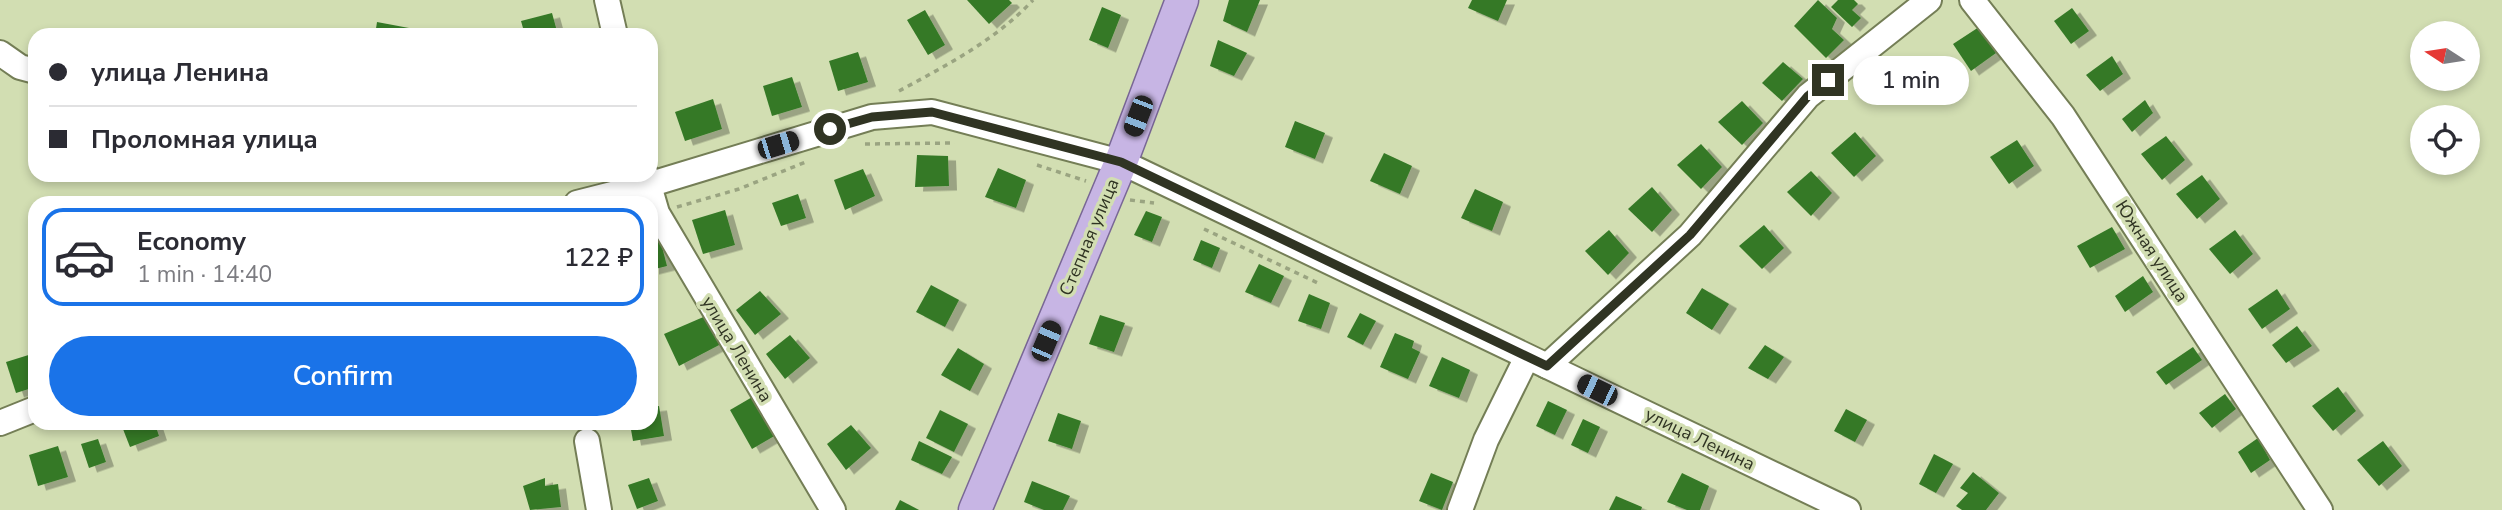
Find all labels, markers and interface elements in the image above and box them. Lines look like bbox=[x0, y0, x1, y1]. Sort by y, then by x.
north arrow bbox=[2410, 21, 2480, 91]
map controls bbox=[2410, 21, 2480, 175]
text: улица Ленина bbox=[91, 55, 269, 90]
callout: 1 min bbox=[1853, 56, 1968, 104]
route end bbox=[1812, 64, 1844, 96]
text: 1 min bbox=[1882, 65, 1940, 96]
car bbox=[1121, 93, 1156, 139]
button: locate bbox=[2410, 105, 2480, 175]
route start bbox=[814, 113, 846, 145]
text: Проломная улица bbox=[91, 122, 318, 157]
car bbox=[755, 129, 802, 161]
street label: Степная улица bbox=[1054, 175, 1124, 299]
street label: Южная улица bbox=[2110, 195, 2194, 307]
text: Economy bbox=[137, 224, 246, 259]
icon: car bbox=[53, 226, 116, 289]
text: 122 ₽ bbox=[564, 240, 633, 275]
text: 1 min · 14:40 bbox=[137, 259, 272, 290]
street label: улица Ленина bbox=[696, 292, 778, 406]
car bbox=[1029, 318, 1064, 364]
button: Confirm bbox=[49, 336, 637, 416]
car bbox=[1574, 371, 1621, 409]
street label: улица Ленина bbox=[1641, 402, 1759, 476]

